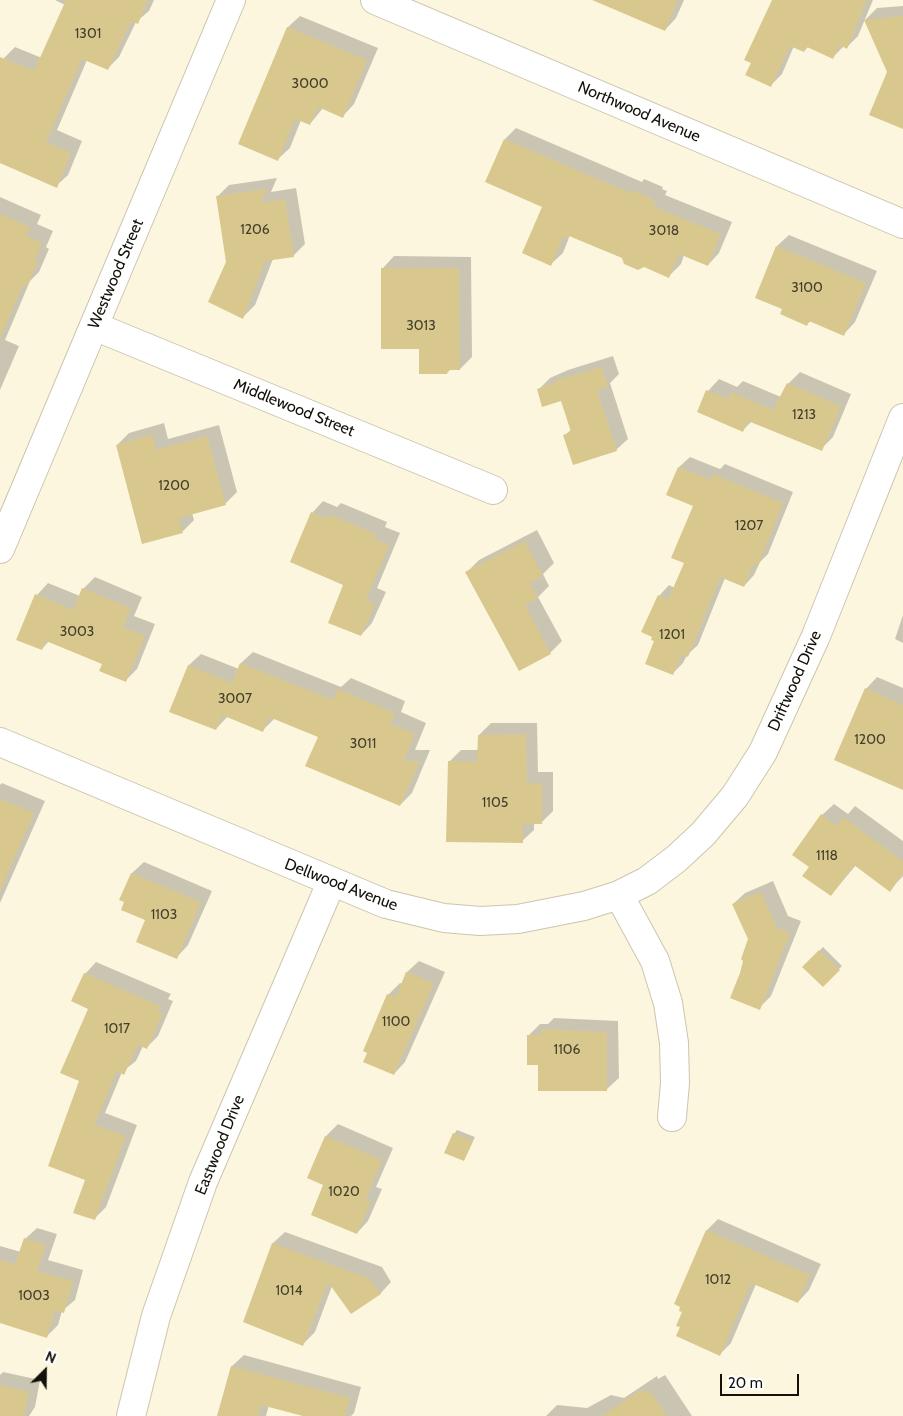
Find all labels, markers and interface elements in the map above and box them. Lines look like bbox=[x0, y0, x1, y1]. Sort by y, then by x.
house number: 1301 bbox=[75, 26, 101, 42]
house number: 3000 bbox=[292, 76, 328, 92]
street label: Northwood Avenue bbox=[575, 78, 703, 146]
street label: Westwood Street bbox=[84, 216, 148, 332]
house number: 1206 bbox=[240, 222, 270, 238]
house number: 3018 bbox=[649, 223, 679, 239]
house number: 3100 bbox=[791, 280, 823, 296]
house number: 3013 bbox=[406, 318, 436, 334]
street label: Middlewood Street bbox=[231, 375, 357, 441]
house number: 1213 bbox=[792, 407, 816, 423]
house number: 1200 bbox=[158, 478, 190, 494]
house number: 1207 bbox=[735, 518, 763, 534]
house number: 3003 bbox=[60, 624, 94, 640]
house number: 1201 bbox=[659, 627, 685, 643]
street label: Driftwood Drive bbox=[764, 628, 826, 734]
house number: 3007 bbox=[218, 691, 252, 707]
house number: 1200 bbox=[854, 732, 886, 748]
house number: 3011 bbox=[350, 736, 376, 752]
house number: 1105 bbox=[482, 795, 508, 811]
house number: 1118 bbox=[816, 848, 838, 864]
street label: Dellwood Avenue bbox=[282, 855, 400, 915]
house number: 1103 bbox=[151, 907, 177, 923]
house number: 1100 bbox=[382, 1014, 410, 1030]
house number: 1017 bbox=[104, 1021, 130, 1037]
house number: 1106 bbox=[554, 1042, 580, 1058]
street label: Eastwood Drive bbox=[191, 1092, 249, 1198]
house number: 1020 bbox=[328, 1184, 360, 1200]
house number: 1012 bbox=[705, 1272, 731, 1288]
house number: 1014 bbox=[276, 1283, 302, 1299]
house number: 1003 bbox=[18, 1288, 50, 1304]
north arrow bbox=[20, 1346, 70, 1396]
text: N bbox=[43, 1347, 59, 1367]
scale bar bbox=[723, 1364, 802, 1396]
text: 20 m bbox=[728, 1374, 763, 1392]

